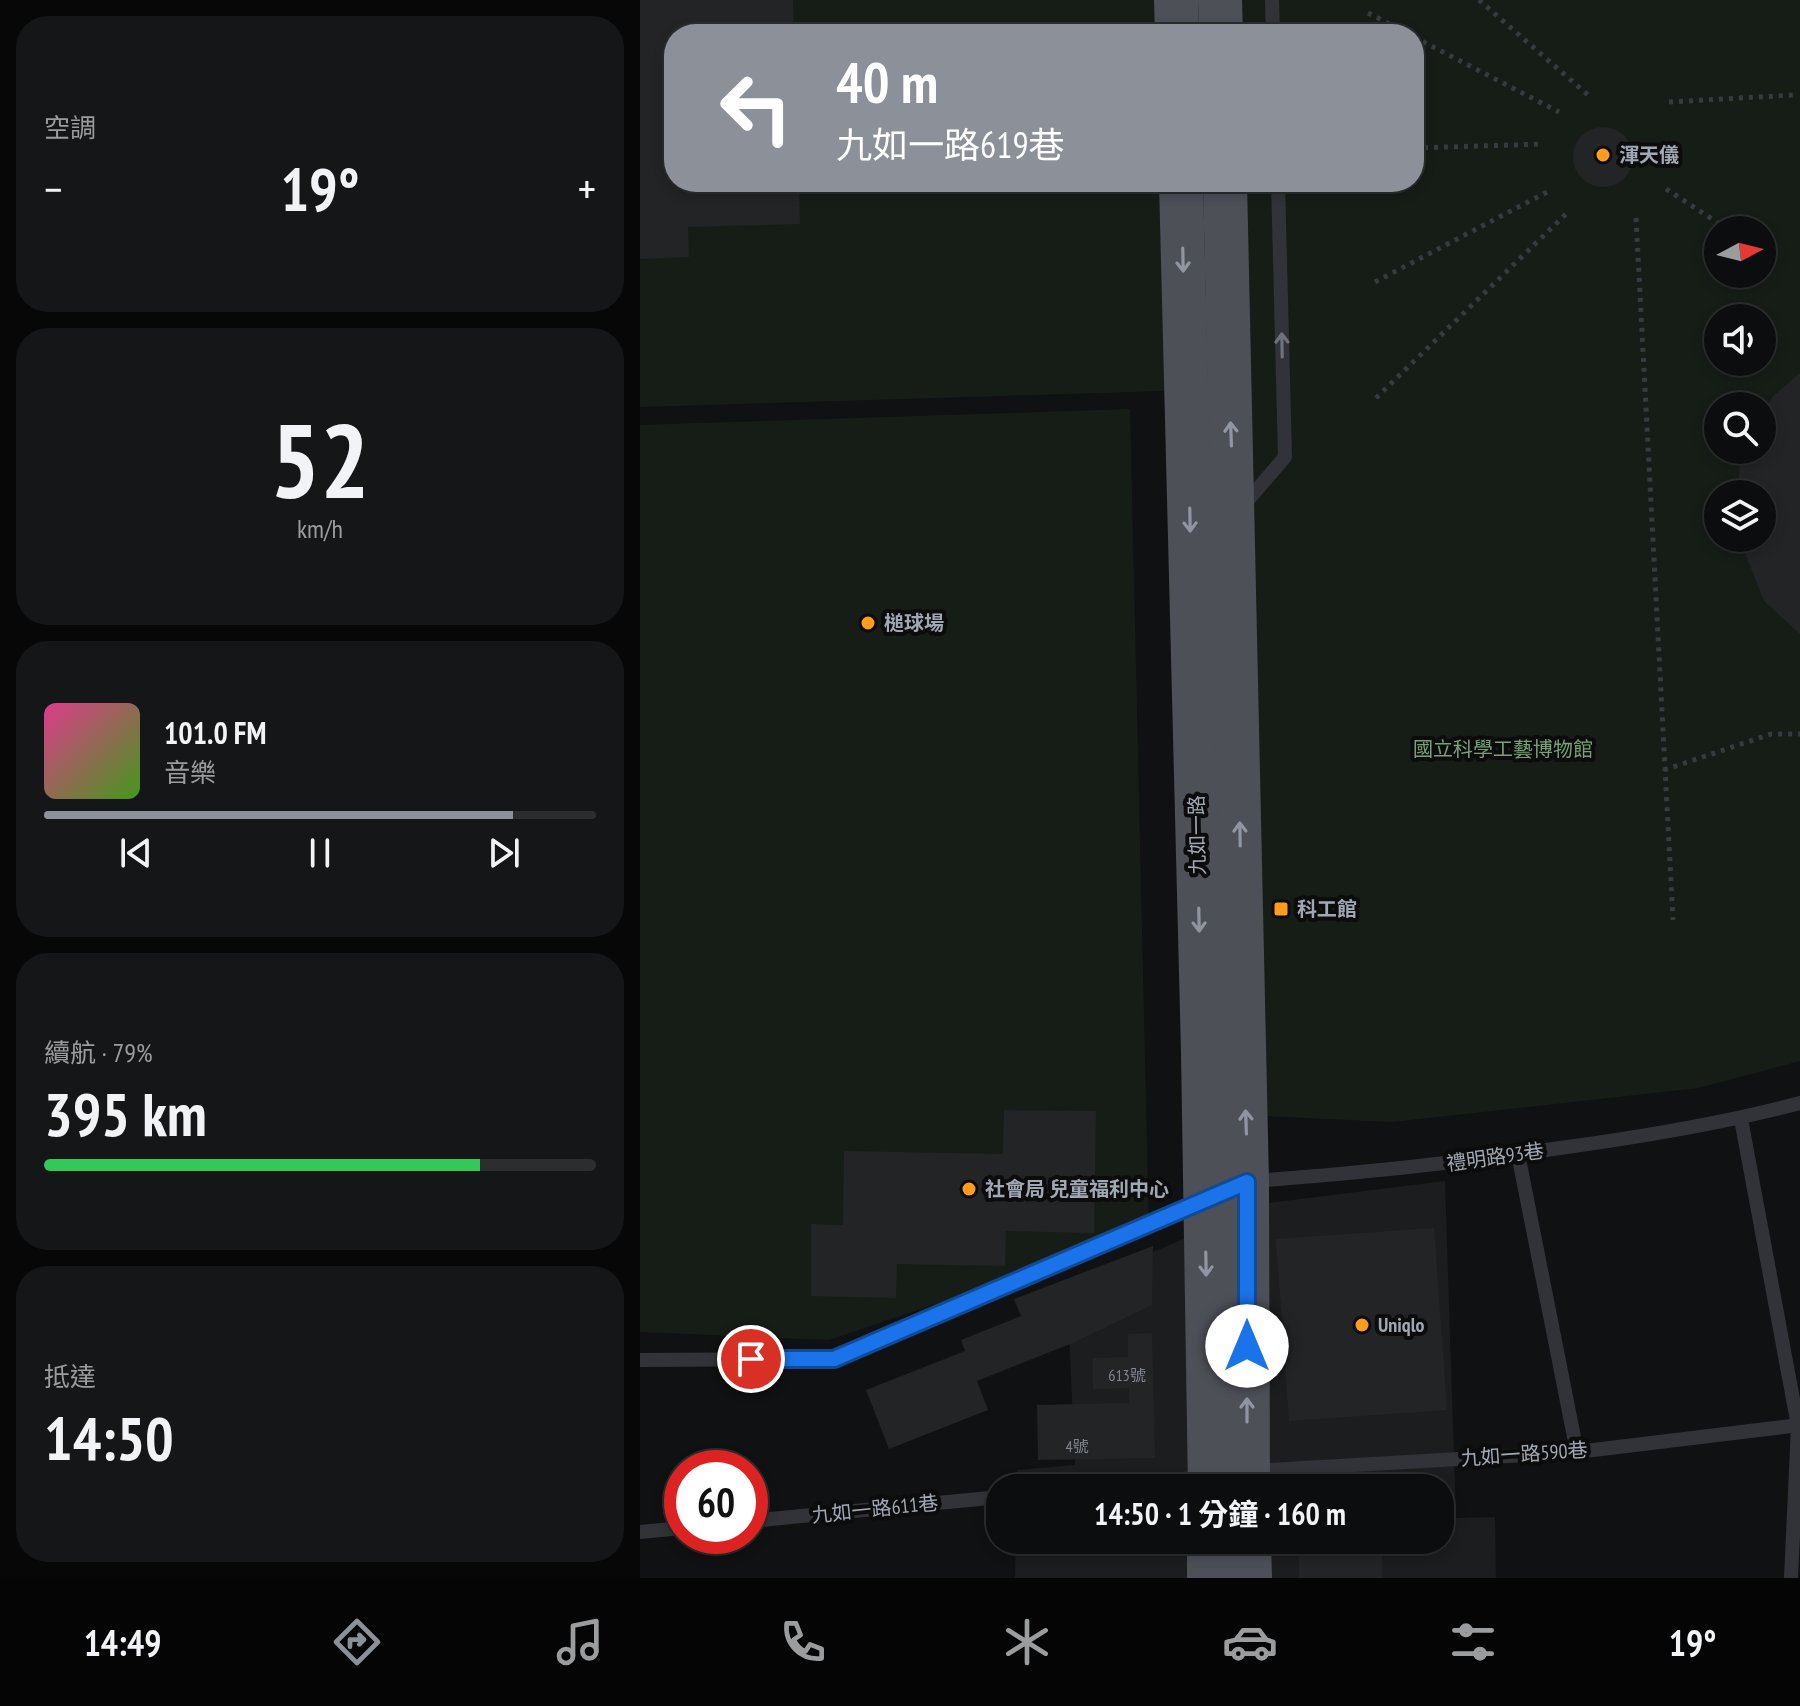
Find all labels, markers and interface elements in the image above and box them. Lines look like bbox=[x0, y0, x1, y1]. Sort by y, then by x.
text: 40 m bbox=[836, 46, 938, 118]
icon: left bbox=[704, 56, 808, 160]
text: 空調 bbox=[44, 111, 96, 144]
text: 九如一路619巷 bbox=[836, 121, 1065, 168]
place label: 渾天儀 bbox=[1619, 142, 1679, 168]
marker: 渾天儀 bbox=[1594, 146, 1612, 164]
text: 19° bbox=[280, 150, 360, 228]
text: − bbox=[44, 160, 62, 217]
text: + bbox=[578, 160, 596, 217]
north arrow bbox=[1704, 216, 1776, 288]
map controls bbox=[1704, 216, 1776, 552]
one-way arrow bbox=[1176, 246, 1191, 273]
button: sound bbox=[1704, 304, 1776, 376]
one-way arrow bbox=[1274, 332, 1290, 359]
text: 52 bbox=[270, 392, 370, 527]
button: search bbox=[1704, 392, 1776, 464]
one-way arrow bbox=[1224, 421, 1239, 448]
button: layers bbox=[1704, 480, 1776, 552]
one-way arrow bbox=[1182, 506, 1197, 533]
text: km/h bbox=[297, 512, 343, 545]
place label: 槌球場 bbox=[884, 610, 944, 636]
marker: 槌球場 bbox=[859, 614, 877, 632]
text: 101.0 FM bbox=[164, 713, 266, 752]
park label: 國立科學工藝博物館 bbox=[1413, 736, 1593, 762]
text: 音樂 bbox=[164, 756, 216, 789]
street label: 九如一路 bbox=[1183, 795, 1211, 875]
one-way arrow bbox=[1232, 821, 1248, 848]
icon: previous bbox=[114, 831, 158, 875]
icon: pause bbox=[298, 831, 342, 875]
icon: next bbox=[482, 831, 526, 875]
place label: 科工館 bbox=[1297, 896, 1357, 922]
marker: 科工館 bbox=[1272, 900, 1290, 918]
one-way arrow bbox=[1192, 906, 1207, 933]
text: 續航 · 79% bbox=[44, 1036, 153, 1069]
text: 395 km bbox=[44, 1075, 207, 1153]
one-way arrow bbox=[1238, 1109, 1253, 1136]
street label: 禮明路93巷 bbox=[1445, 1137, 1545, 1177]
place label: 社會局 兒童福利中心 bbox=[985, 1176, 1169, 1202]
marker: 社會局 兒童福利中心 bbox=[960, 1180, 978, 1198]
one-way arrow bbox=[1198, 1250, 1214, 1277]
position arrow bbox=[1205, 1304, 1289, 1388]
place label: Uniqlo bbox=[1378, 1312, 1425, 1338]
marker: Uniqlo bbox=[1353, 1316, 1371, 1334]
pin bbox=[717, 1325, 785, 1393]
icon: arrive bbox=[729, 1337, 773, 1381]
text: 抵達 bbox=[44, 1360, 96, 1393]
house number: 613號 bbox=[1108, 1365, 1146, 1385]
one-way arrow bbox=[1239, 1397, 1255, 1424]
text: 14:50 bbox=[44, 1399, 174, 1477]
house number: 4號 bbox=[1065, 1436, 1089, 1456]
street label: 九如一路590巷 bbox=[1460, 1437, 1588, 1471]
speed limit sign: 60 bbox=[664, 1450, 768, 1554]
street label: 九如一路611巷 bbox=[810, 1489, 940, 1529]
text: 14:50 · 1 分鐘 · 160 m bbox=[1094, 1494, 1346, 1533]
icon: directions bbox=[329, 1614, 385, 1670]
icon: music bbox=[552, 1614, 608, 1670]
icon: phone bbox=[775, 1614, 831, 1670]
icon: climate bbox=[999, 1614, 1055, 1670]
icon: car bbox=[1222, 1614, 1278, 1670]
icon: filters bbox=[1445, 1614, 1501, 1670]
text: 14:49 bbox=[84, 1619, 162, 1666]
text: 19° bbox=[1669, 1619, 1716, 1666]

